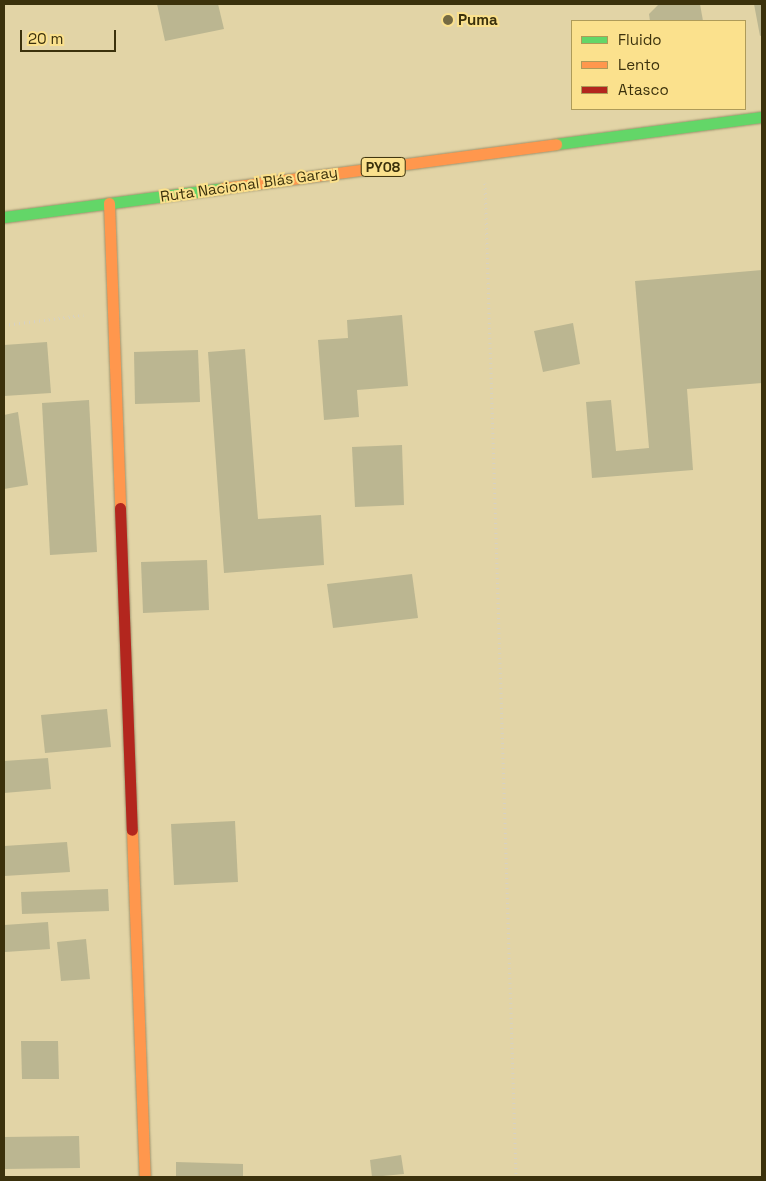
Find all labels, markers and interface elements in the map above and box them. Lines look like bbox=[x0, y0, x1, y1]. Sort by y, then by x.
place label: Puma bbox=[458, 11, 498, 29]
marker: Puma bbox=[442, 14, 454, 26]
scale bar bbox=[22, 20, 119, 52]
legend bbox=[571, 20, 746, 110]
text: 20 m bbox=[28, 29, 63, 48]
text: Fluido bbox=[618, 30, 662, 49]
text: Lento bbox=[618, 55, 660, 74]
text: Atasco bbox=[618, 80, 669, 99]
road number: PY08 bbox=[360, 156, 406, 178]
street label: Ruta Nacional Blás Garay bbox=[159, 163, 339, 205]

